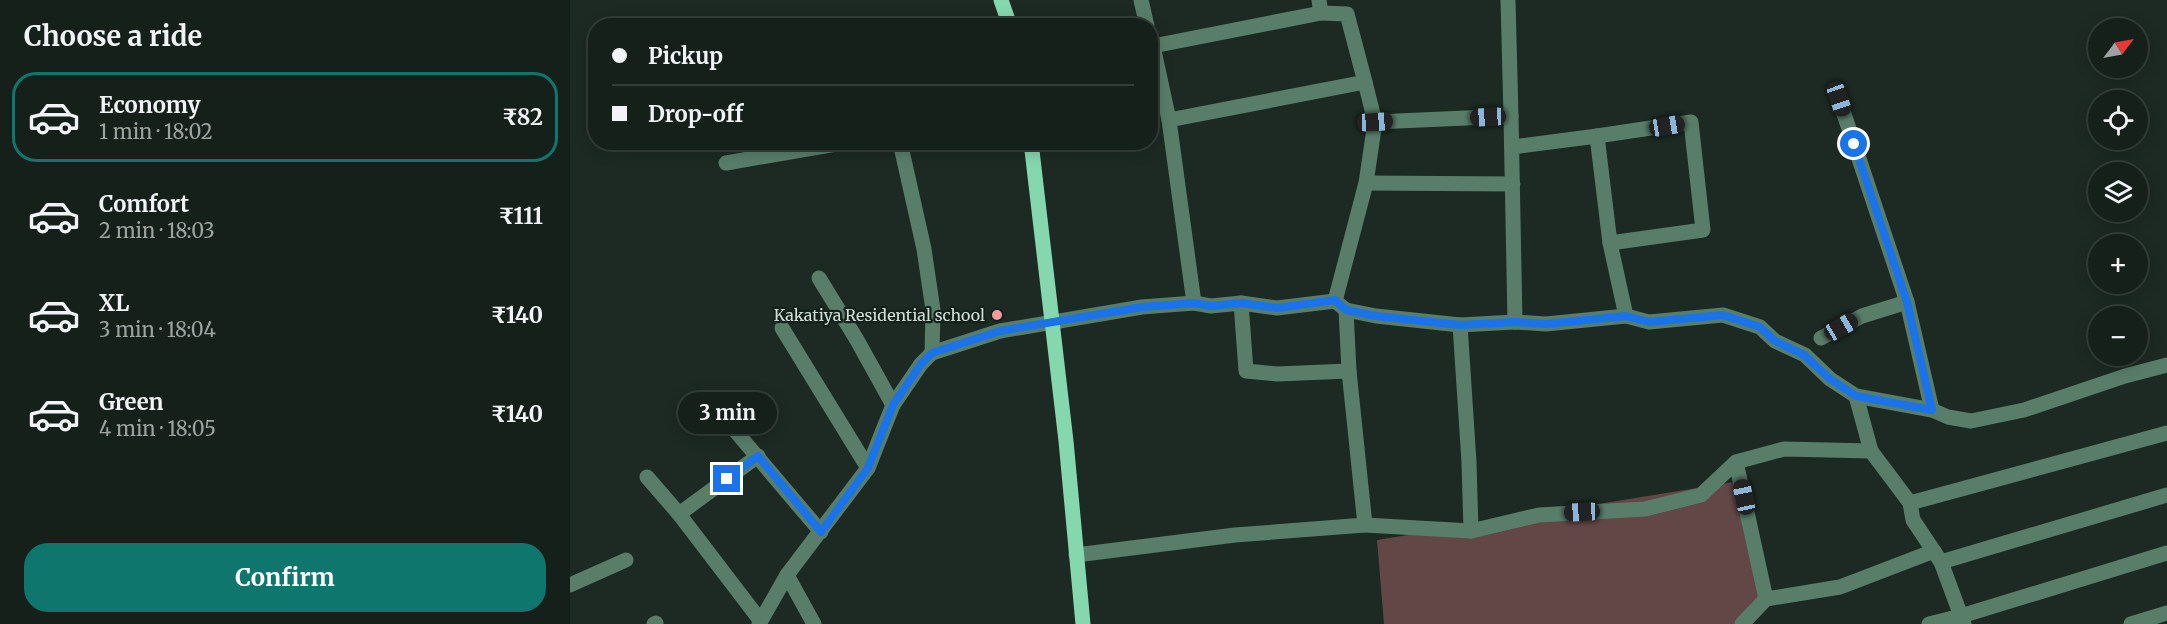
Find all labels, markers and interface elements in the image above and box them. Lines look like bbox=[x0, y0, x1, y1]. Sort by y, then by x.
north arrow bbox=[2088, 18, 2148, 78]
map controls bbox=[2088, 18, 2148, 366]
text: Choose a ride bbox=[24, 19, 202, 53]
text: Pickup bbox=[648, 42, 723, 70]
car bbox=[1825, 79, 1853, 119]
icon: car bbox=[27, 90, 81, 144]
button: locate bbox=[2088, 90, 2148, 150]
text: Economy bbox=[99, 91, 200, 119]
text: Drop-off bbox=[648, 100, 743, 128]
text: ₹82 bbox=[502, 103, 543, 131]
car bbox=[1470, 107, 1506, 127]
car bbox=[1357, 112, 1393, 132]
car bbox=[1648, 114, 1686, 138]
text: 1 min · 18:02 bbox=[99, 119, 213, 144]
route start bbox=[1840, 130, 1867, 157]
button: layers bbox=[2088, 162, 2148, 222]
icon: car bbox=[27, 189, 81, 243]
text: Comfort bbox=[99, 190, 189, 218]
text: ₹111 bbox=[499, 202, 543, 230]
text: 2 min · 18:03 bbox=[99, 218, 215, 243]
button: + bbox=[2088, 234, 2148, 294]
icon: car bbox=[27, 288, 81, 342]
text: XL bbox=[99, 289, 129, 317]
text: ₹140 bbox=[491, 301, 543, 329]
place label: Kakatiya Residential school bbox=[774, 305, 985, 325]
button: − bbox=[2088, 306, 2148, 366]
marker: Kakatiya Residential school bbox=[990, 308, 1004, 322]
car bbox=[1821, 310, 1861, 344]
text: 3 min · 18:04 bbox=[99, 317, 216, 342]
icon: car bbox=[27, 387, 81, 441]
text: Green bbox=[99, 388, 163, 416]
callout: 3 min bbox=[678, 392, 777, 434]
text: ₹140 bbox=[491, 400, 543, 428]
text: 3 min bbox=[699, 400, 756, 425]
text: 4 min · 18:05 bbox=[99, 416, 216, 441]
route end bbox=[713, 465, 740, 492]
car bbox=[1731, 478, 1757, 516]
car bbox=[1564, 502, 1600, 522]
button: Confirm bbox=[24, 543, 546, 612]

